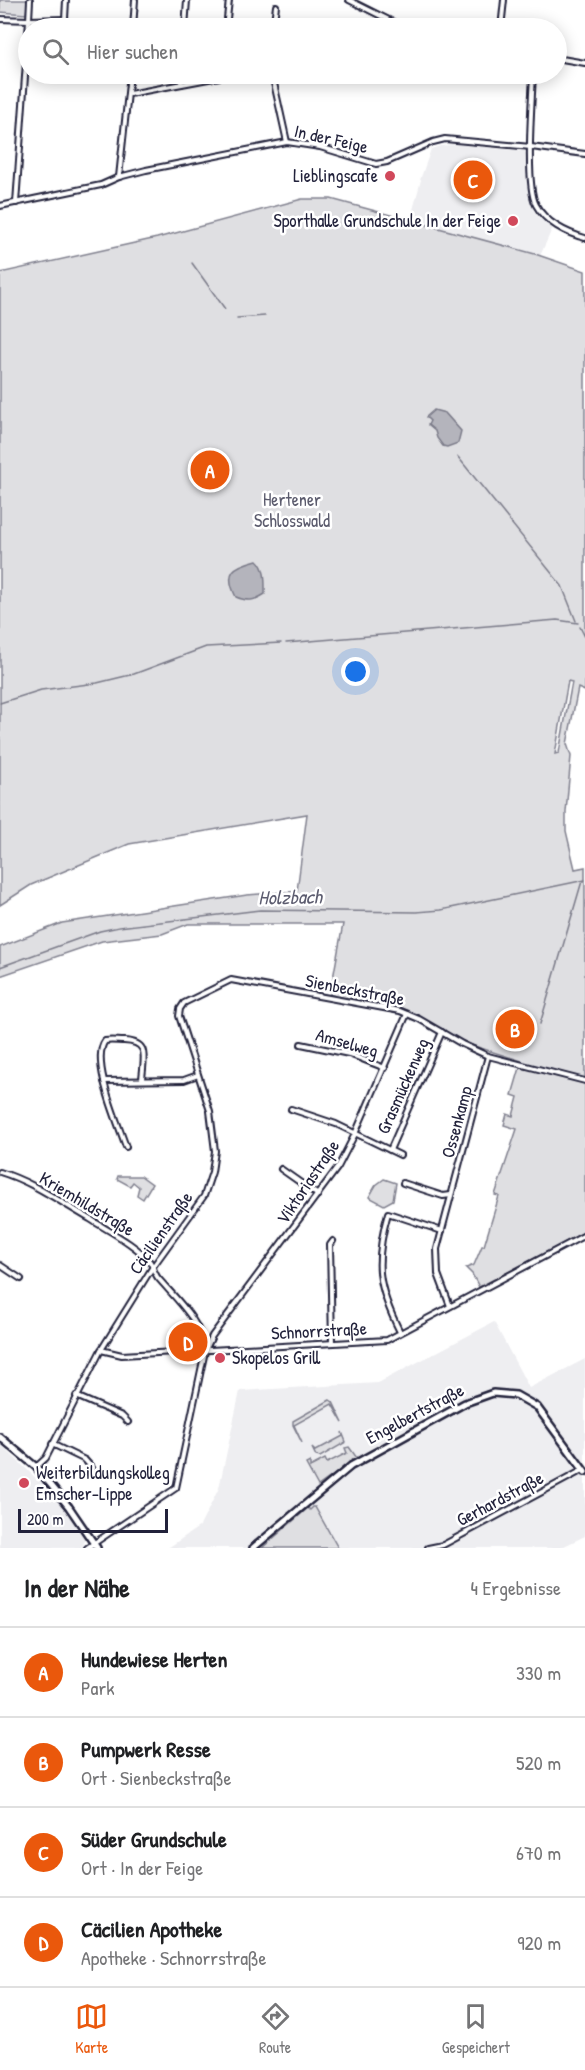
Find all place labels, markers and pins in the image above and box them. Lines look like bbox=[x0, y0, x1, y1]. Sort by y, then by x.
pin: C bbox=[454, 158, 492, 202]
place label: Lieblingscafe bbox=[293, 163, 378, 188]
marker: Lieblingscafe bbox=[383, 169, 397, 183]
place label: Sporthalle Grundschule In der Feige bbox=[273, 208, 501, 233]
marker: Sporthalle Grundschule In der Feige bbox=[506, 214, 520, 228]
pin: A bbox=[190, 448, 230, 492]
pin: B bbox=[496, 1006, 534, 1052]
pin: D bbox=[168, 1320, 207, 1364]
place label: Skopelos Grill bbox=[232, 1345, 321, 1370]
marker: Skopelos Grill bbox=[213, 1351, 227, 1365]
place label: Weiterbildungskolleg Emscher-Lippe bbox=[36, 1460, 170, 1506]
marker: Weiterbildungskolleg Emscher-Lippe bbox=[17, 1476, 31, 1490]

